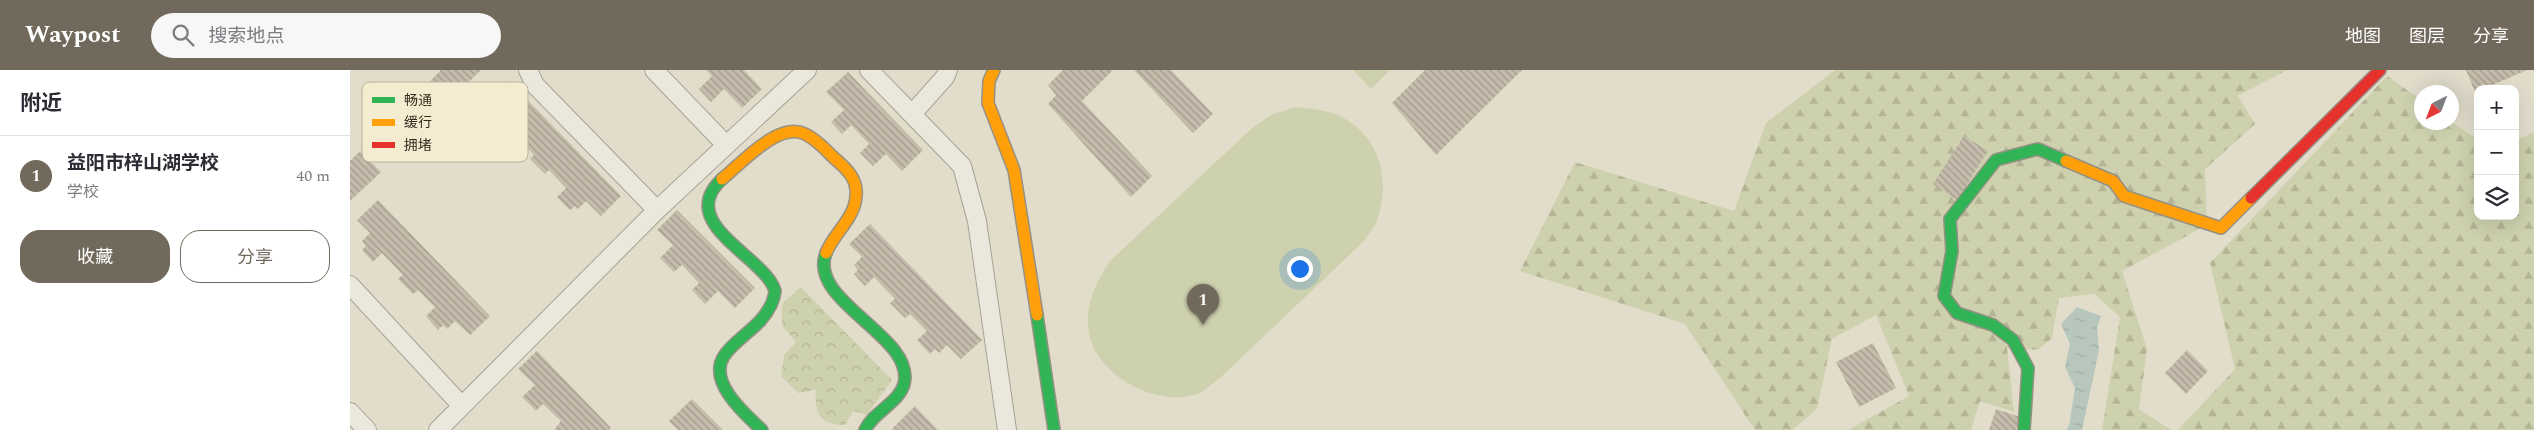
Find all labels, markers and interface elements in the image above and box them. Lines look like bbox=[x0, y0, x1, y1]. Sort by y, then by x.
search box bbox=[151, 13, 501, 58]
text: Waypost bbox=[25, 17, 121, 53]
icon: search bbox=[169, 21, 197, 49]
text: 搜索地点 bbox=[209, 22, 285, 51]
text: 地图 bbox=[2345, 23, 2381, 50]
text: 图层 bbox=[2409, 23, 2445, 50]
text: 分享 bbox=[2473, 23, 2509, 50]
legend bbox=[362, 82, 528, 162]
north arrow bbox=[2414, 85, 2459, 130]
map controls bbox=[2474, 85, 2519, 220]
button: + bbox=[2474, 85, 2519, 130]
text: 附近 bbox=[20, 88, 62, 120]
text: 畅通 bbox=[404, 90, 432, 111]
text: 缓行 bbox=[404, 112, 432, 133]
button: − bbox=[2474, 130, 2519, 175]
text: 拥堵 bbox=[404, 135, 432, 156]
text: 益阳市梓山湖学校 bbox=[67, 149, 219, 178]
text: 1 bbox=[32, 164, 40, 188]
text: 40 m bbox=[296, 164, 330, 188]
button: layers bbox=[2474, 175, 2519, 220]
text: 学校 bbox=[67, 180, 99, 204]
button: 收藏 bbox=[20, 230, 170, 283]
button: 分享 bbox=[180, 230, 330, 283]
your location bbox=[1287, 256, 1313, 282]
pin: 1 bbox=[1187, 284, 1219, 325]

